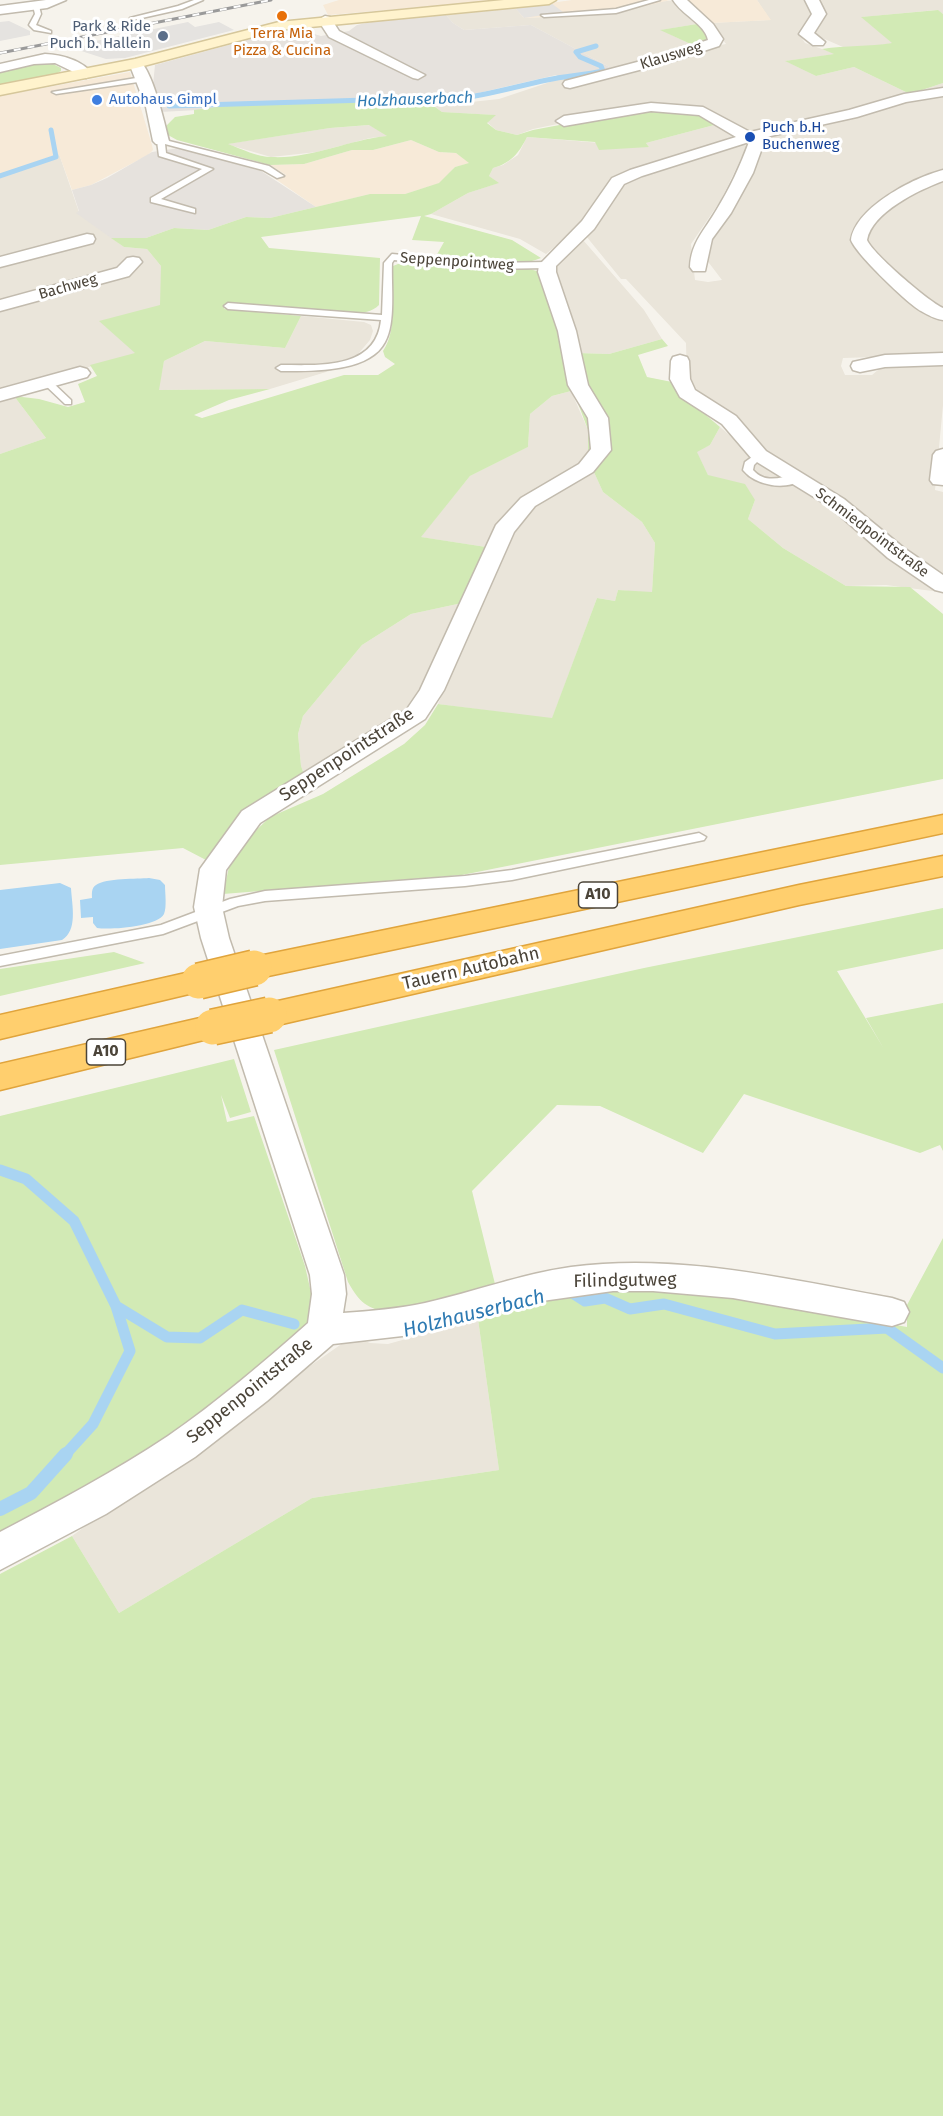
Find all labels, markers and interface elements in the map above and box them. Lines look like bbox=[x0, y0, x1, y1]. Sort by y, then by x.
marker: Terra Mia Pizza & Cucina bbox=[275, 9, 289, 23]
place label: Park & Ride Puch b. Hallein bbox=[50, 18, 151, 53]
place label: Terra Mia Pizza & Cucina bbox=[233, 25, 331, 60]
marker: Park & Ride Puch b. Hallein bbox=[156, 29, 170, 43]
street label: Klausweg bbox=[638, 38, 704, 74]
water label: Holzhauserbach bbox=[357, 88, 473, 112]
place label: Autohaus Gimpl bbox=[109, 91, 217, 109]
marker: Autohaus Gimpl bbox=[90, 93, 104, 107]
place label: Puch b.H. Buchenweg bbox=[762, 119, 840, 154]
marker: Puch b.H. Buchenweg bbox=[743, 130, 757, 144]
street label: Seppenpointweg bbox=[400, 249, 514, 275]
street label: Bachweg bbox=[37, 270, 99, 304]
street label: Schmiedpointstraße bbox=[812, 484, 932, 582]
street label: Seppenpointstraße bbox=[276, 703, 418, 807]
road number: A10 bbox=[578, 882, 618, 908]
street label: Tauern Autobahn bbox=[401, 943, 541, 995]
road number: A10 bbox=[86, 1039, 126, 1065]
street label: Filindgutweg bbox=[573, 1269, 677, 1293]
water label: Holzhauserbach bbox=[401, 1285, 547, 1343]
street label: Seppenpointstraße bbox=[183, 1333, 317, 1449]

